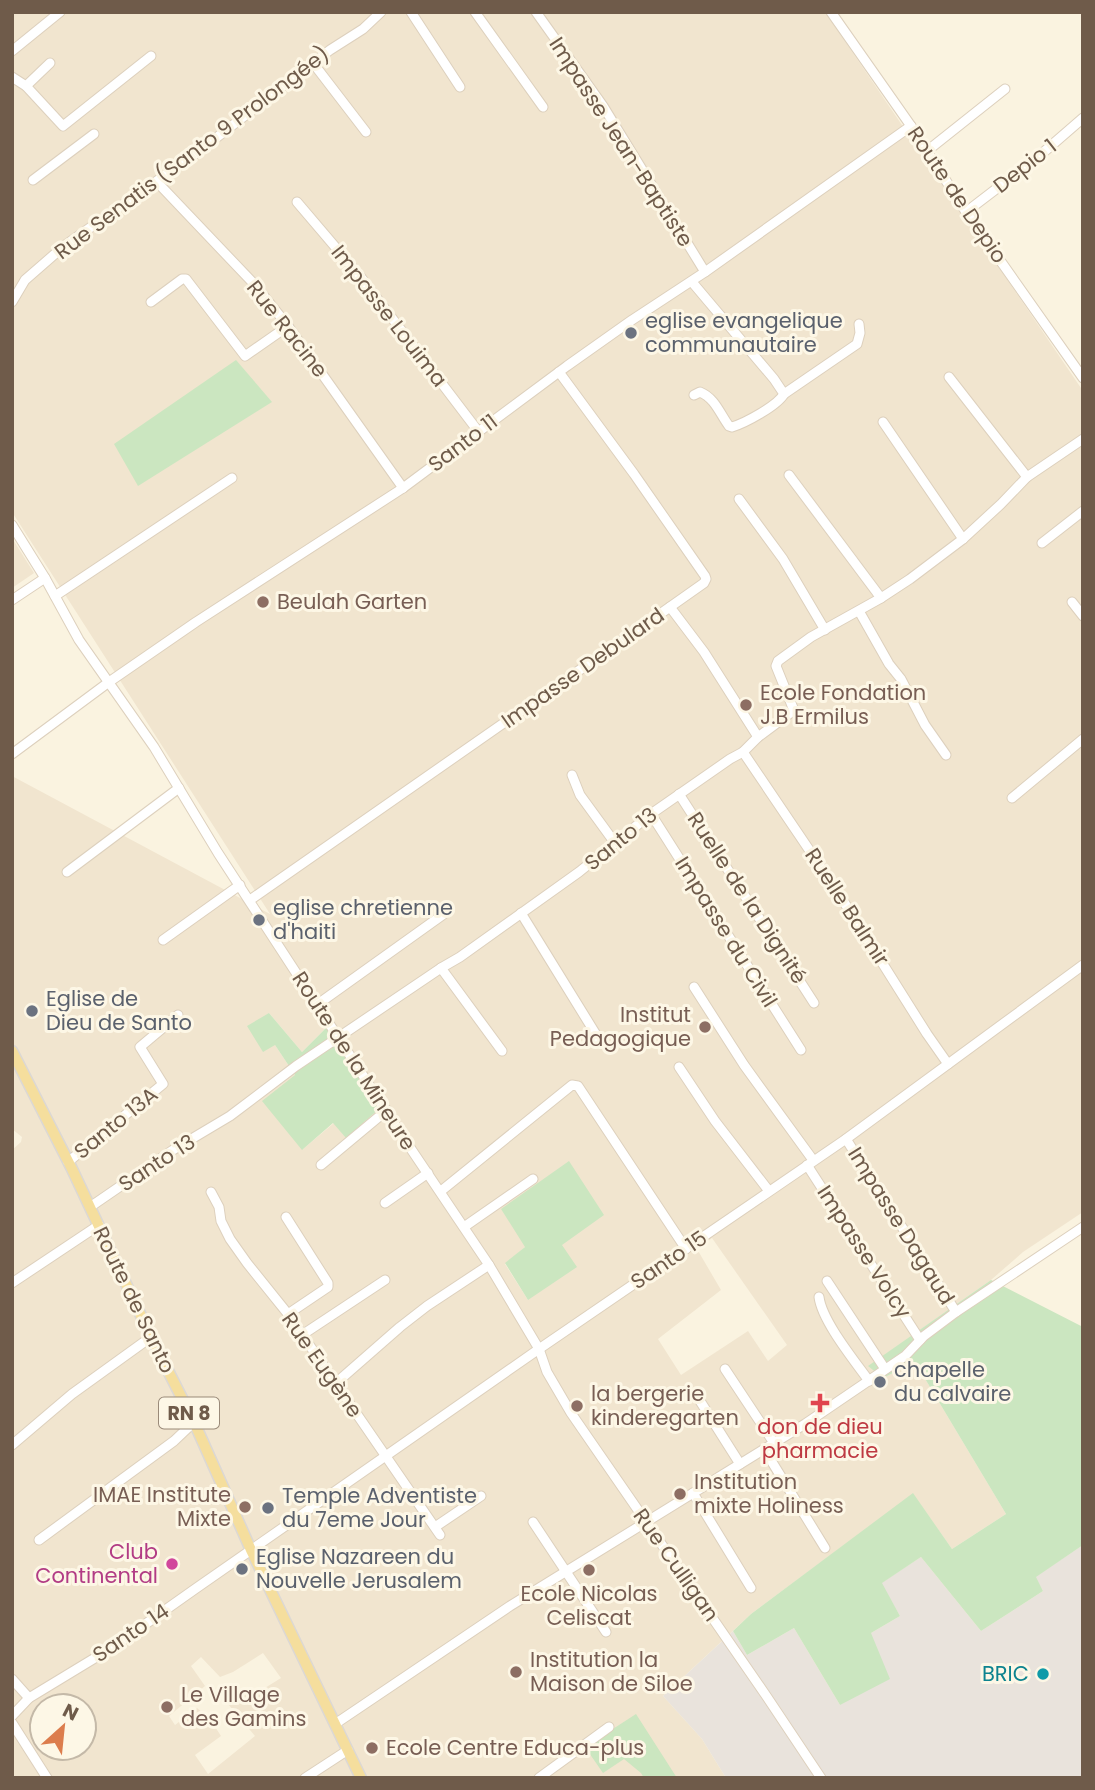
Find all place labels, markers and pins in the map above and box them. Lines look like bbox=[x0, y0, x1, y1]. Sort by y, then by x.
place label: eglise evangelique communautaire bbox=[645, 306, 843, 359]
marker: eglise evangelique communautaire bbox=[623, 325, 639, 341]
place label: Beulah Garten bbox=[277, 587, 427, 616]
marker: Beulah Garten bbox=[255, 594, 271, 610]
place label: Ecole Fondation J.B Ermilus bbox=[760, 678, 926, 731]
marker: Ecole Fondation J.B Ermilus bbox=[738, 697, 754, 713]
place label: eglise chretienne d'haiti bbox=[273, 893, 453, 946]
marker: eglise chretienne d'haiti bbox=[251, 912, 267, 928]
place label: Eglise de Dieu de Santo bbox=[46, 984, 192, 1037]
place label: Institut Pedagogique bbox=[550, 1000, 691, 1053]
marker: Eglise de Dieu de Santo bbox=[24, 1003, 40, 1019]
marker: Institut Pedagogique bbox=[697, 1019, 713, 1035]
place label: chapelle du calvaire bbox=[894, 1355, 1011, 1408]
marker: chapelle du calvaire bbox=[872, 1374, 888, 1390]
place label: la bergerie kinderegarten bbox=[591, 1379, 739, 1432]
marker: don de dieu pharmacie bbox=[812, 1395, 828, 1411]
marker: la bergerie kinderegarten bbox=[569, 1398, 585, 1414]
place label: don de dieu pharmacie bbox=[757, 1412, 883, 1465]
place label: Institution mixte Holiness bbox=[694, 1467, 844, 1520]
place label: IMAE Institute Mixte bbox=[93, 1480, 231, 1533]
place label: Temple Adventiste du 7eme Jour bbox=[282, 1481, 477, 1534]
marker: Institution mixte Holiness bbox=[672, 1486, 688, 1502]
marker: IMAE Institute Mixte bbox=[237, 1499, 253, 1515]
marker: Temple Adventiste du 7eme Jour bbox=[260, 1500, 276, 1516]
place label: Club Continental bbox=[35, 1537, 158, 1590]
place label: Eglise Nazareen du Nouvelle Jerusalem bbox=[256, 1542, 462, 1595]
marker: Club Continental bbox=[164, 1556, 180, 1572]
marker: Eglise Nazareen du Nouvelle Jerusalem bbox=[234, 1561, 250, 1577]
marker: Ecole Nicolas Celiscat bbox=[581, 1562, 597, 1578]
place label: Ecole Nicolas Celiscat bbox=[520, 1579, 658, 1632]
place label: Institution la Maison de Siloe bbox=[530, 1645, 693, 1698]
place label: BRIC bbox=[982, 1659, 1029, 1688]
marker: Institution la Maison de Siloe bbox=[508, 1664, 524, 1680]
marker: BRIC bbox=[1035, 1666, 1051, 1682]
place label: Le Village des Gamins bbox=[181, 1680, 307, 1733]
marker: Le Village des Gamins bbox=[159, 1699, 175, 1715]
place label: Ecole Centre Educa-plus bbox=[386, 1733, 644, 1762]
marker: Ecole Centre Educa-plus bbox=[364, 1740, 380, 1756]

